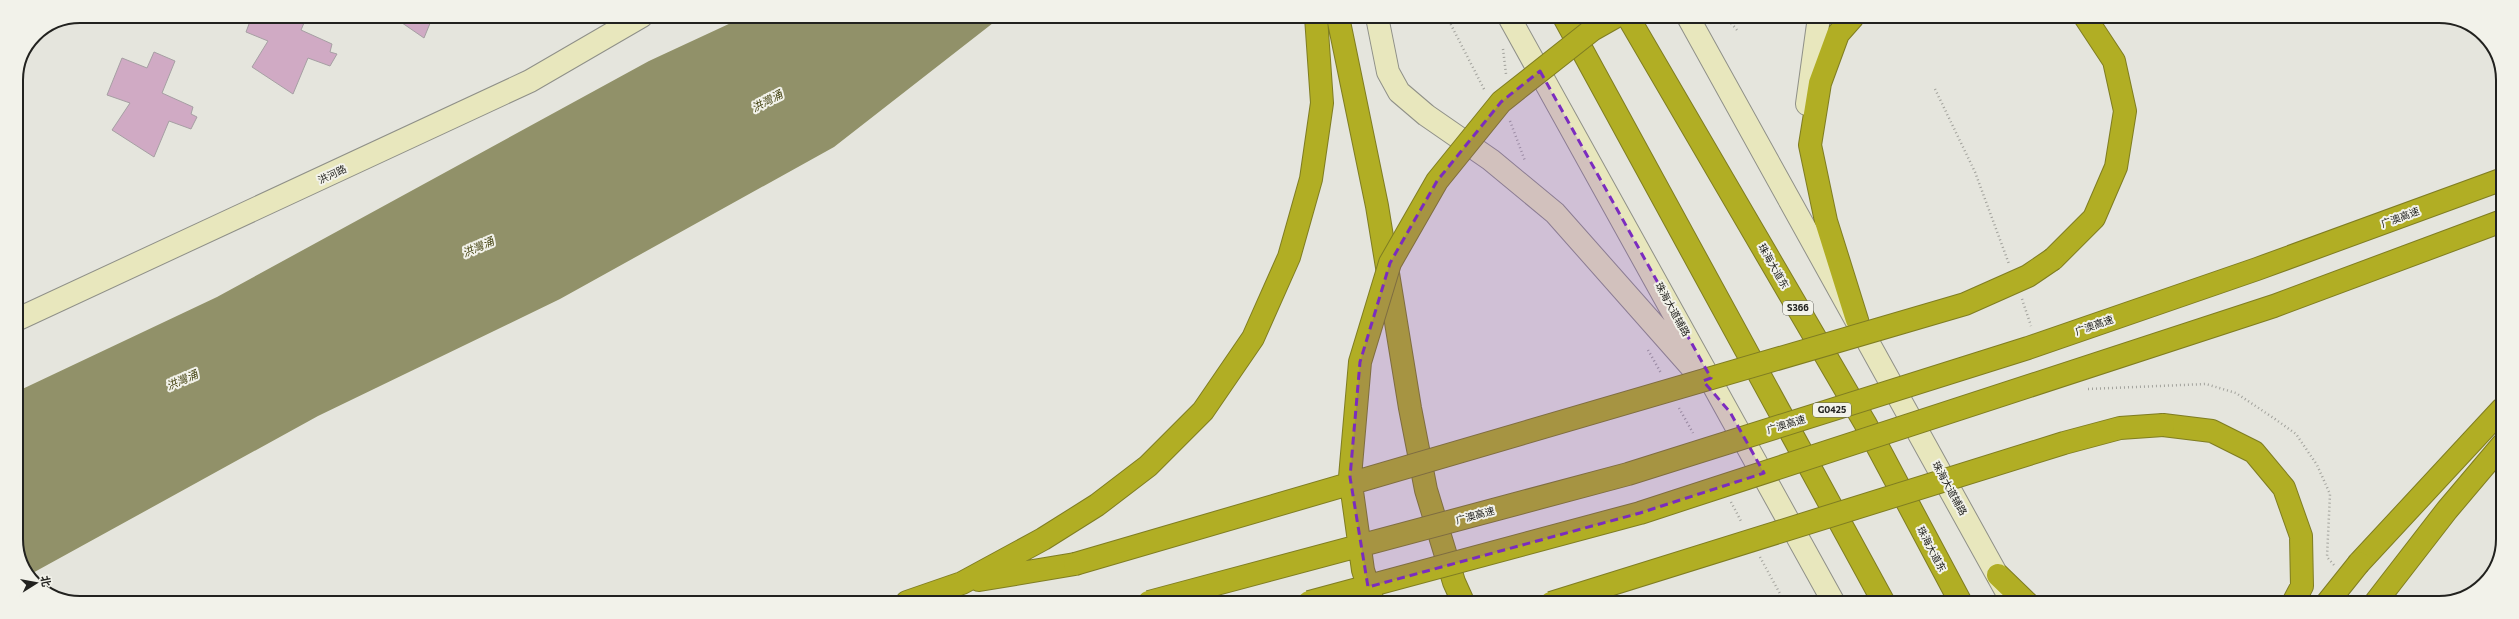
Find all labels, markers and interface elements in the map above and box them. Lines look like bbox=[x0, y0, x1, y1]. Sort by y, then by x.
water label: 洪灣涌 bbox=[749, 86, 786, 114]
street label: 洪河路 bbox=[316, 162, 348, 186]
street label: 广澳高速 bbox=[2379, 205, 2421, 229]
water label: 洪灣涌 bbox=[460, 233, 497, 259]
street label: 珠海大道东 bbox=[1756, 241, 1792, 291]
street label: 珠海大道辅路 bbox=[1653, 280, 1693, 338]
road number: S366 bbox=[1783, 301, 1813, 315]
street label: 广澳高速 bbox=[2073, 313, 2115, 337]
water label: 洪灣涌 bbox=[164, 366, 201, 392]
road number: G0425 bbox=[1813, 403, 1851, 417]
street label: 广澳高速 bbox=[1765, 412, 1807, 436]
street label: 珠海大道辅路 bbox=[1930, 459, 1970, 517]
street label: 广澳高速 bbox=[1454, 504, 1496, 526]
street label: 珠海大道东 bbox=[1915, 524, 1949, 574]
north arrow bbox=[16, 563, 56, 603]
text: 北 bbox=[39, 574, 54, 588]

